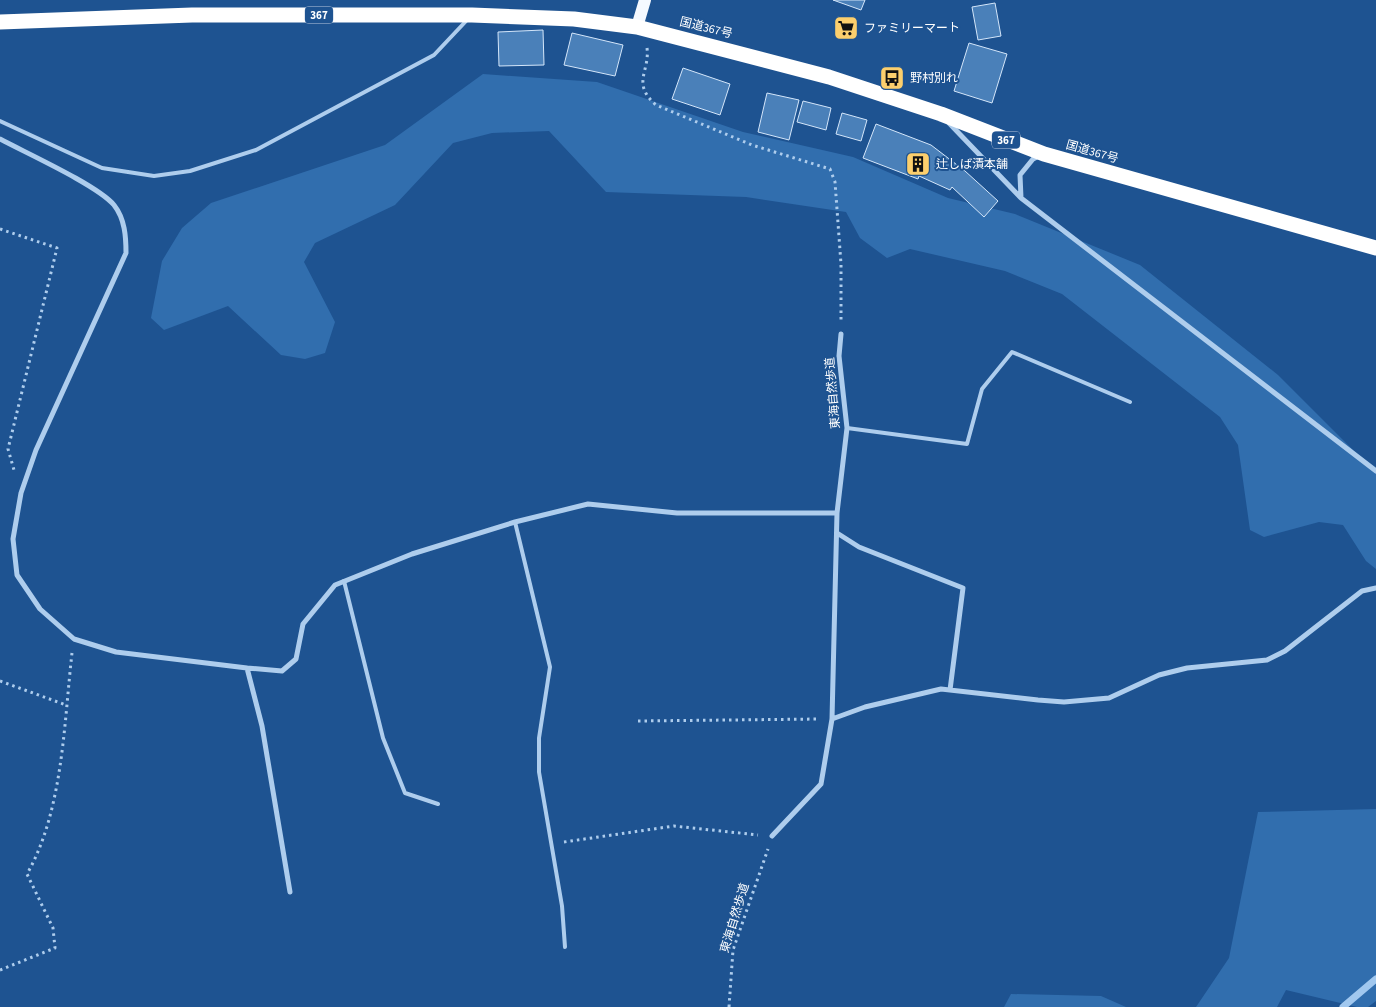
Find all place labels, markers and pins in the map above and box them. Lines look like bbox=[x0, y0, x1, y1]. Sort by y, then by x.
supermarket icon: ファミリーマート bbox=[833, 15, 859, 41]
place label: ファミリーマート bbox=[864, 20, 960, 37]
bus stop icon: 野村別れ bbox=[879, 65, 905, 91]
place label: 野村別れ bbox=[910, 70, 958, 87]
building icon: 辻しば漬本舗 bbox=[905, 151, 931, 177]
place label: 辻しば漬本舗 bbox=[936, 156, 1008, 173]

